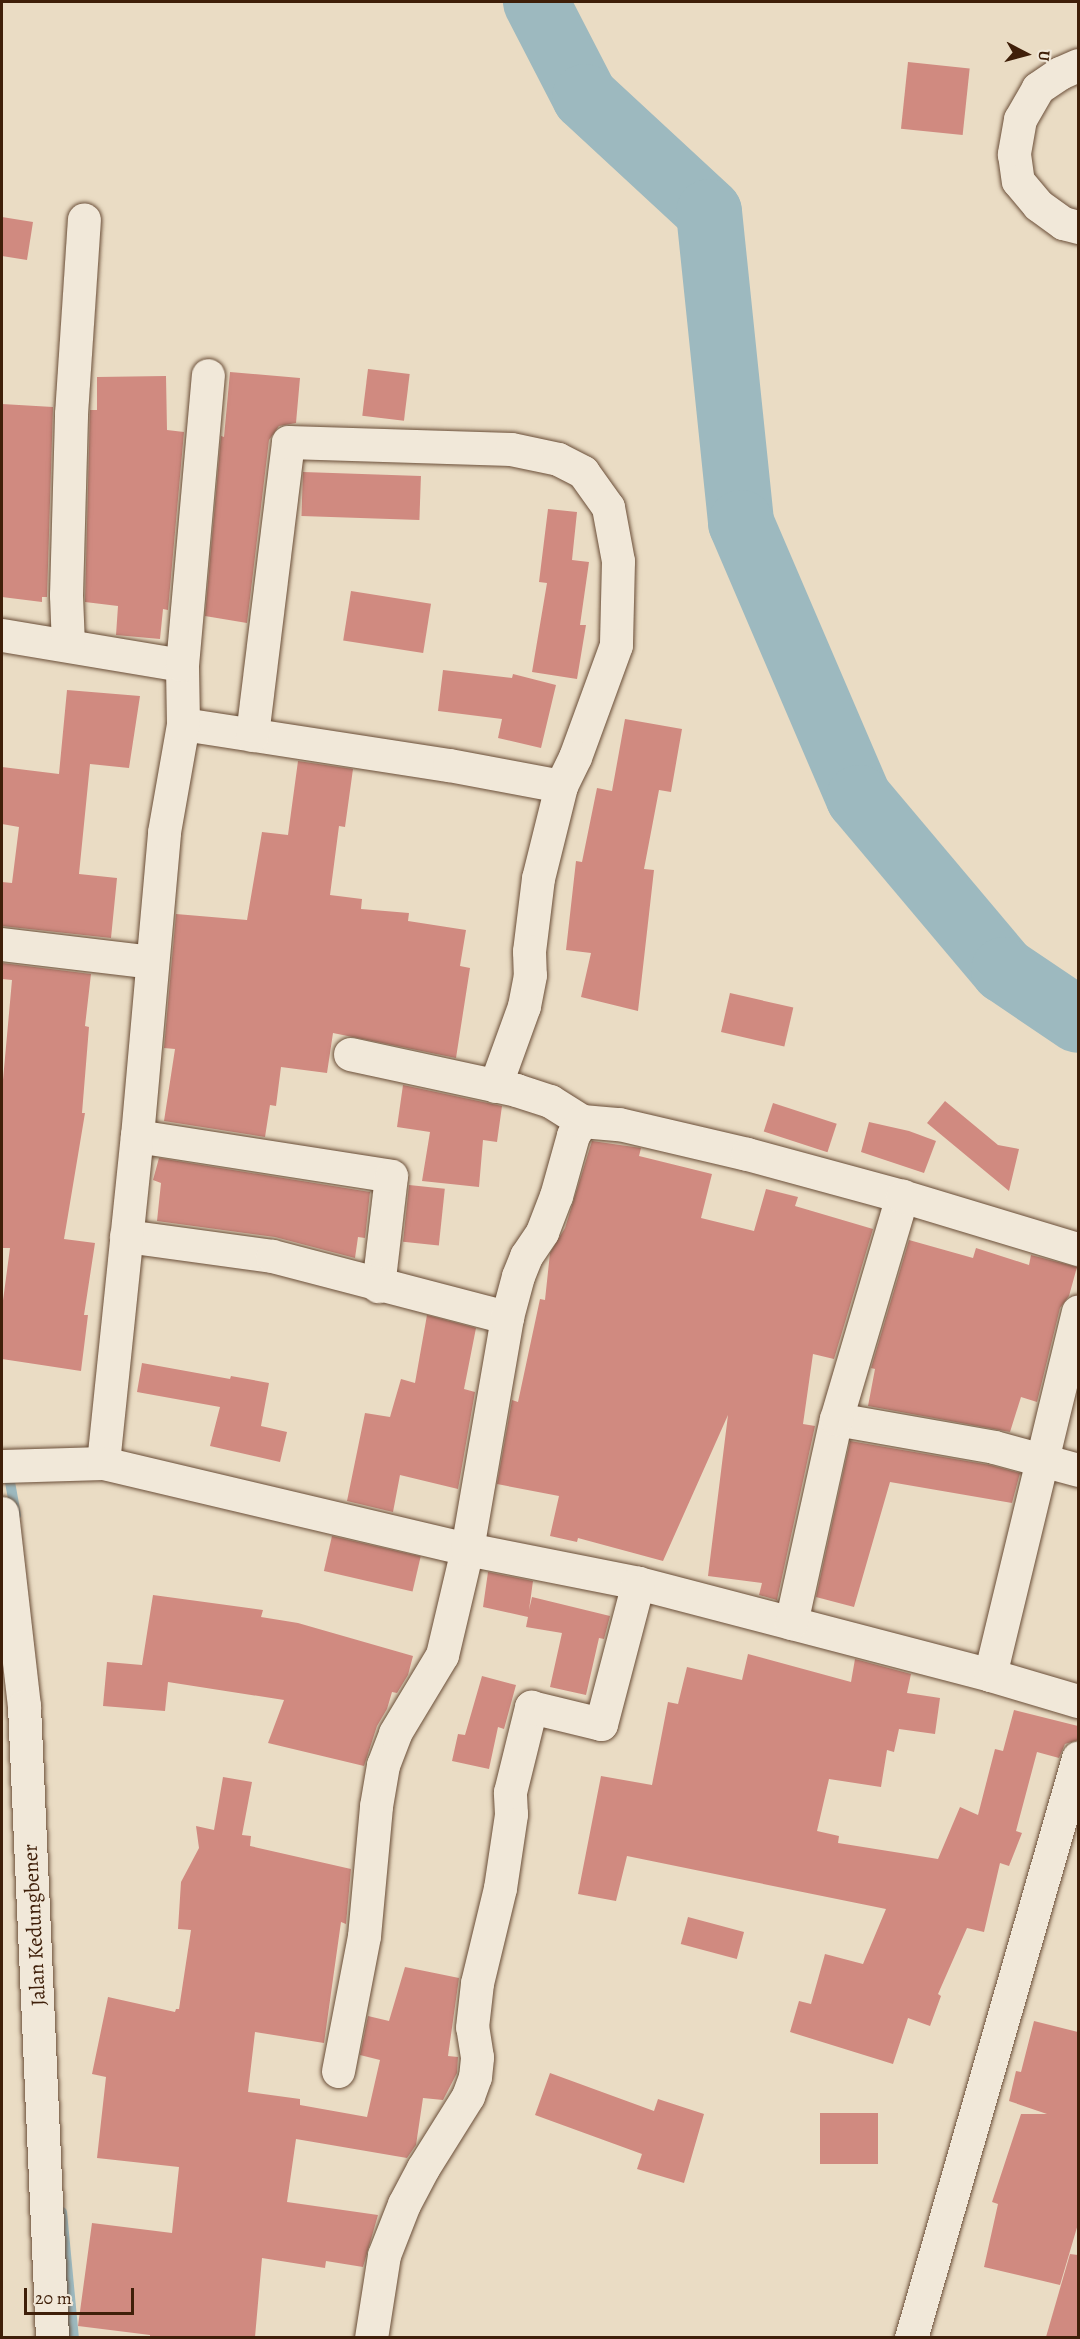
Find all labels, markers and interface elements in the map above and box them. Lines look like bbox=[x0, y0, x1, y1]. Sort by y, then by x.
north arrow bbox=[996, 24, 1056, 84]
text: U bbox=[1032, 49, 1055, 62]
street label: Jalan Kedungbener bbox=[17, 1843, 51, 2007]
scale bar bbox=[27, 2276, 136, 2314]
text: 20 m bbox=[35, 2286, 72, 2310]

